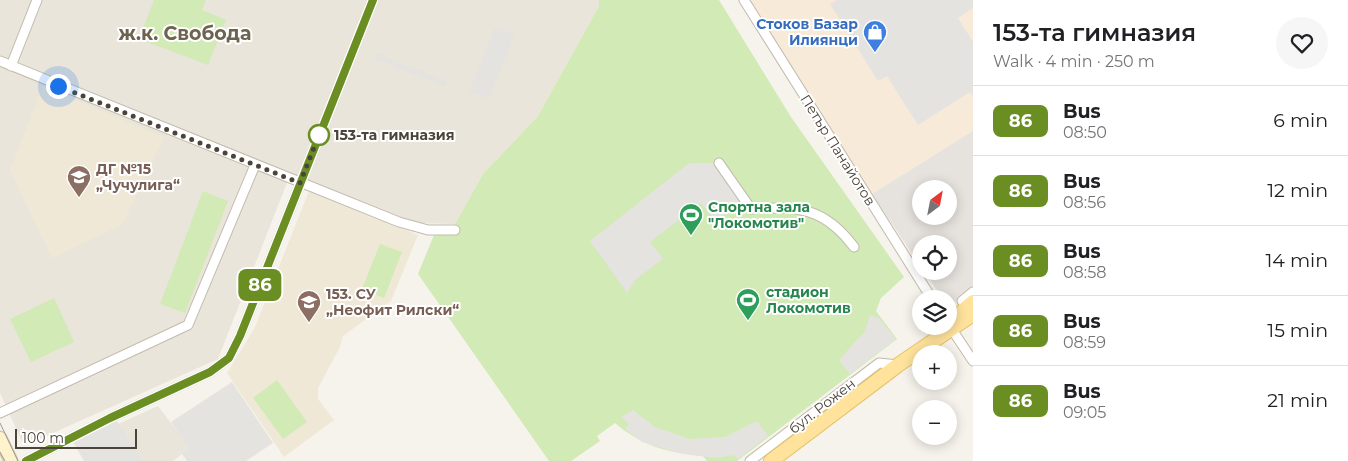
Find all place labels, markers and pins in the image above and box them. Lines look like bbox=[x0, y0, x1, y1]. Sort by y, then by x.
place label: Стоков Базар Илиянци bbox=[756, 15, 858, 49]
shop icon: Стоков Базар Илиянци bbox=[862, 19, 888, 53]
marker: 153-та гимназия bbox=[308, 124, 330, 146]
place label: 153-та гимназия bbox=[334, 126, 455, 144]
place label: ДГ №15 „Чучулига“ bbox=[96, 160, 180, 194]
school or university icon: ДГ №15 „Чучулига“ bbox=[66, 164, 92, 198]
place label: Спортна зала "Локомотив" bbox=[708, 198, 810, 232]
sports icon: Спортна зала "Локомотив" bbox=[678, 202, 704, 236]
place label: стадион Локомотив bbox=[766, 283, 851, 317]
place label: 153. СУ „Неофит Рилски“ bbox=[326, 285, 459, 319]
sports icon: стадион Локомотив bbox=[735, 287, 761, 321]
school or university icon: 153. СУ „Неофит Рилски“ bbox=[296, 289, 322, 323]

